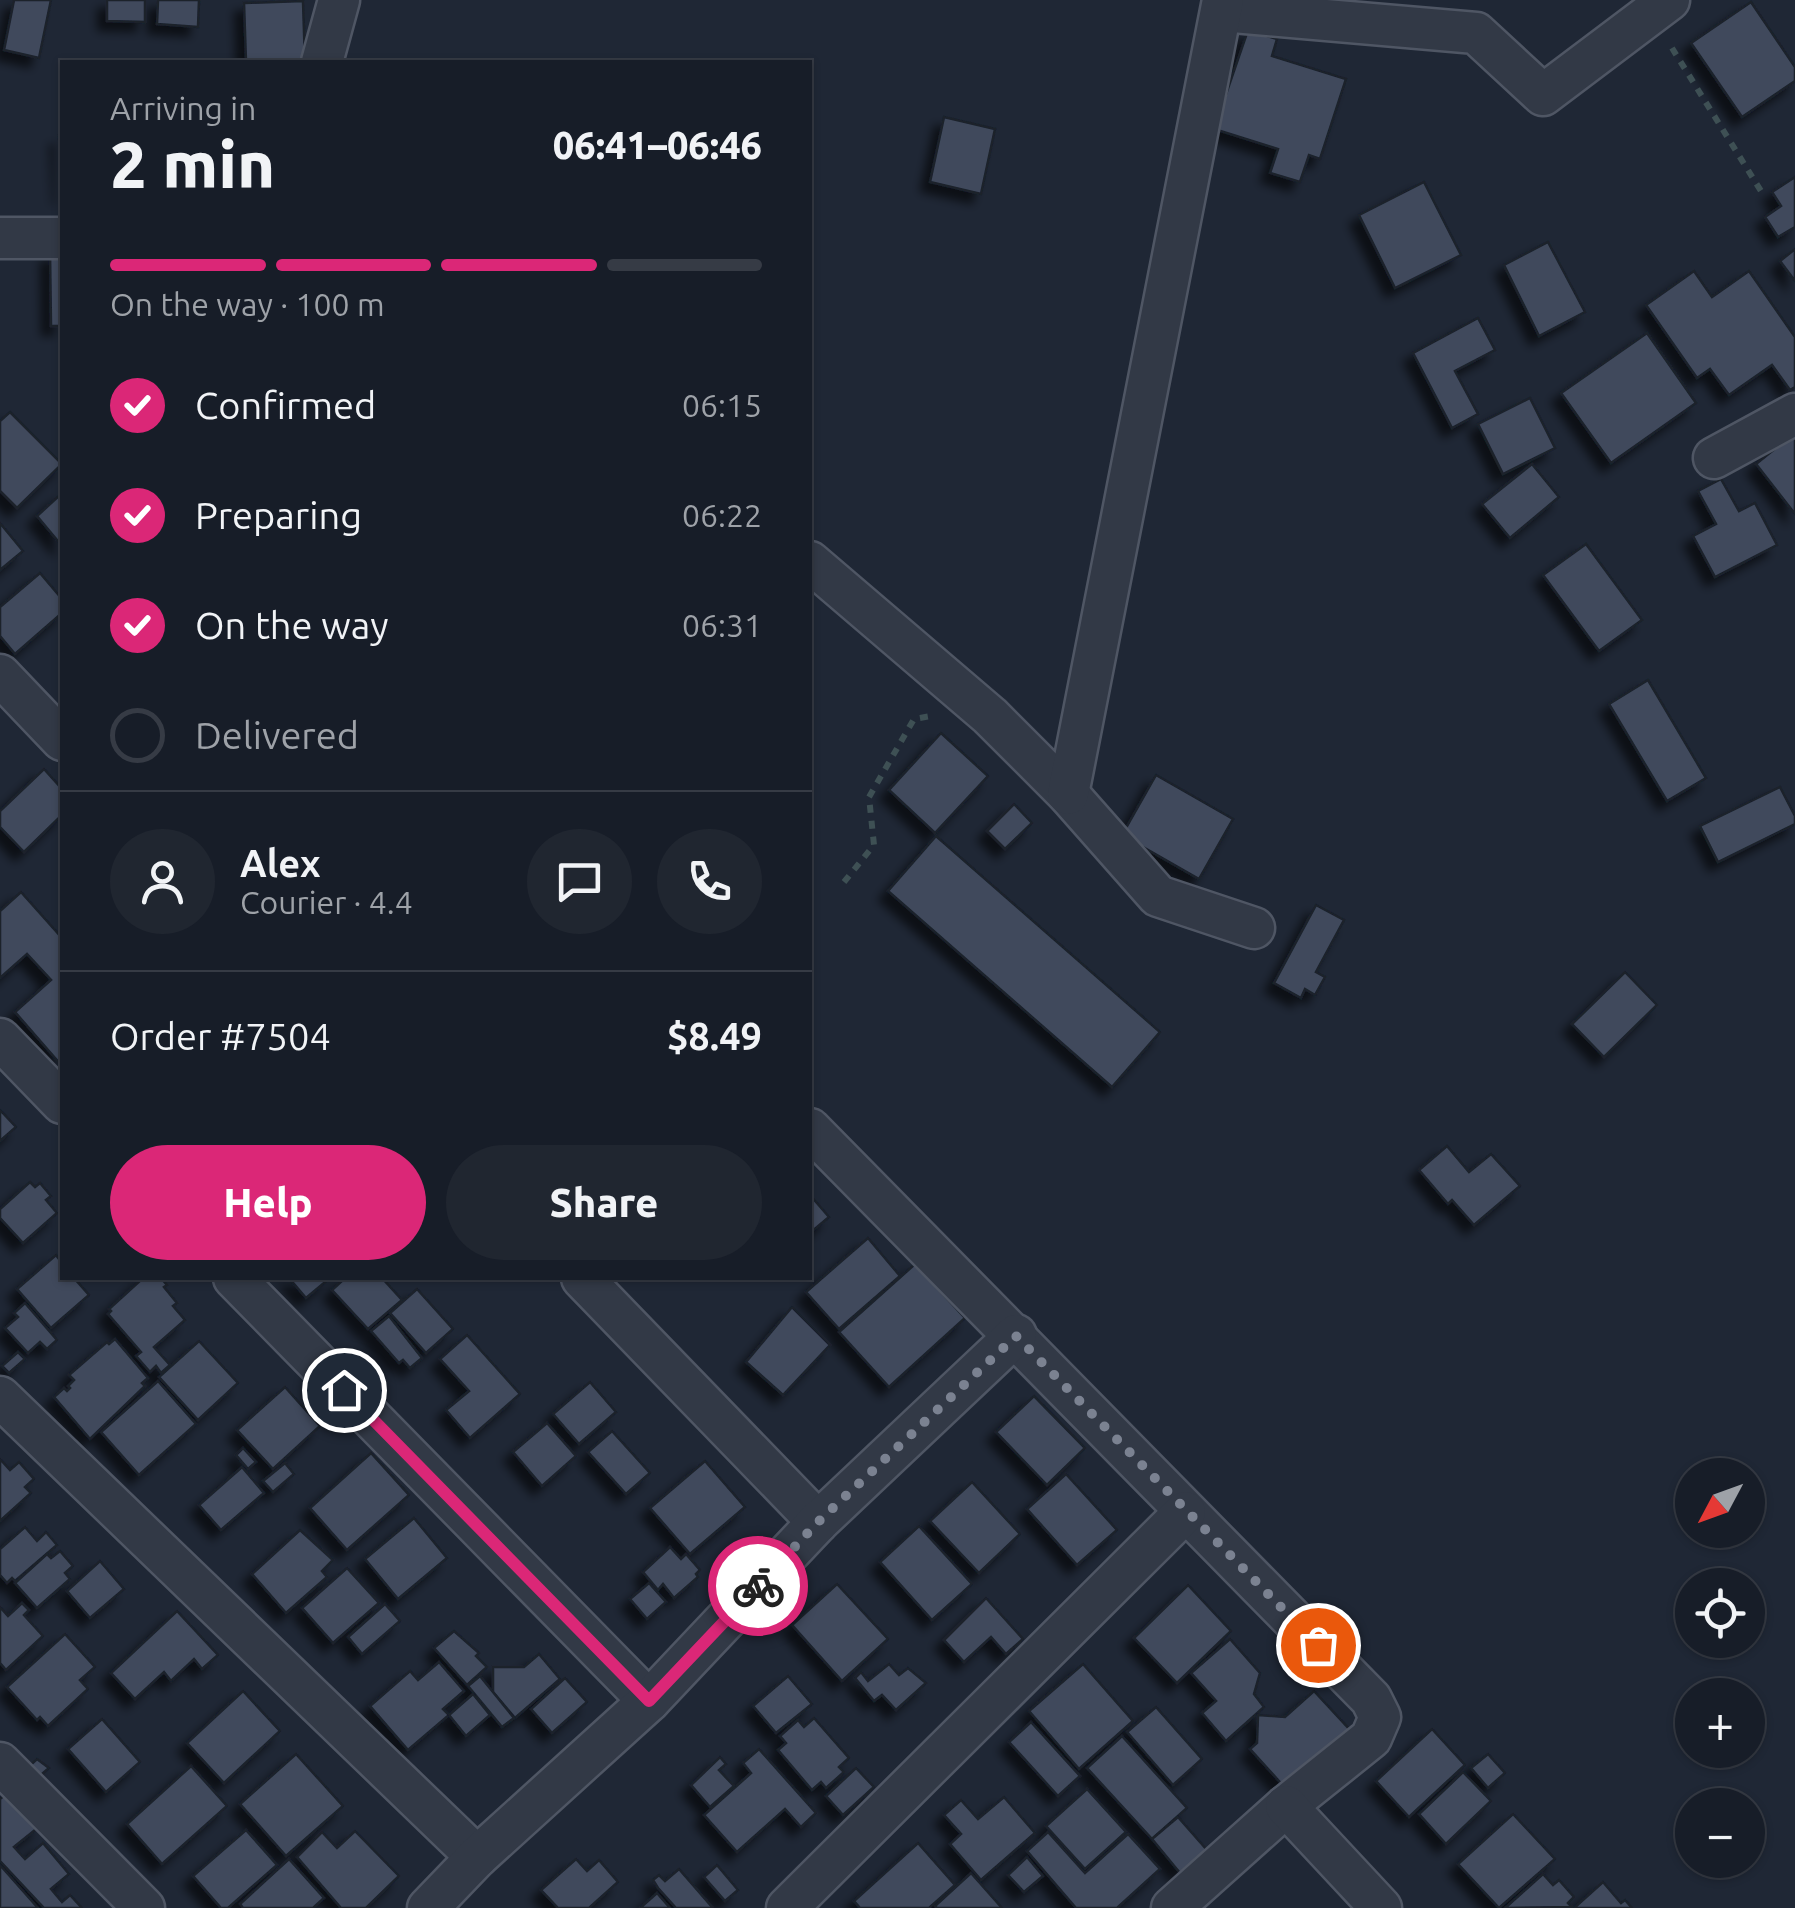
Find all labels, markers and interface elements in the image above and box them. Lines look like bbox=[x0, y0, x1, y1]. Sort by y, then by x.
text: Arriving in bbox=[110, 90, 256, 126]
text: 06:41–06:46 bbox=[553, 124, 762, 166]
text: 2 min bbox=[110, 127, 275, 200]
text: On the way · 100 m bbox=[110, 286, 385, 322]
icon: check bbox=[110, 378, 165, 433]
text: Confirmed bbox=[195, 384, 376, 426]
text: 06:15 bbox=[682, 387, 762, 423]
icon: check bbox=[110, 488, 165, 543]
text: Preparing bbox=[195, 494, 362, 536]
text: 06:22 bbox=[682, 497, 762, 533]
icon: check bbox=[110, 598, 165, 653]
text: On the way bbox=[195, 604, 388, 646]
text: 06:31 bbox=[682, 607, 762, 643]
text: Delivered bbox=[195, 714, 359, 756]
button: person bbox=[110, 829, 215, 934]
button: chat bbox=[527, 829, 632, 934]
button: phone bbox=[657, 829, 762, 934]
text: Alex bbox=[240, 842, 321, 884]
text: Courier · 4.4 bbox=[240, 884, 413, 920]
text: Order #7504 bbox=[110, 1015, 331, 1057]
text: $8.49 bbox=[667, 1015, 762, 1057]
button: Help bbox=[110, 1145, 426, 1260]
button: Share bbox=[446, 1145, 762, 1260]
pin bbox=[302, 1348, 387, 1433]
icon: home bbox=[317, 1363, 372, 1418]
north arrow bbox=[1675, 1458, 1765, 1548]
map controls bbox=[1675, 1458, 1765, 1878]
courier bbox=[708, 1536, 808, 1636]
icon: bike bbox=[731, 1559, 786, 1614]
button: locate bbox=[1675, 1568, 1765, 1658]
pin bbox=[1276, 1603, 1361, 1688]
icon: bag bbox=[1291, 1618, 1346, 1673]
button: + bbox=[1675, 1678, 1765, 1768]
button: − bbox=[1675, 1788, 1765, 1878]

